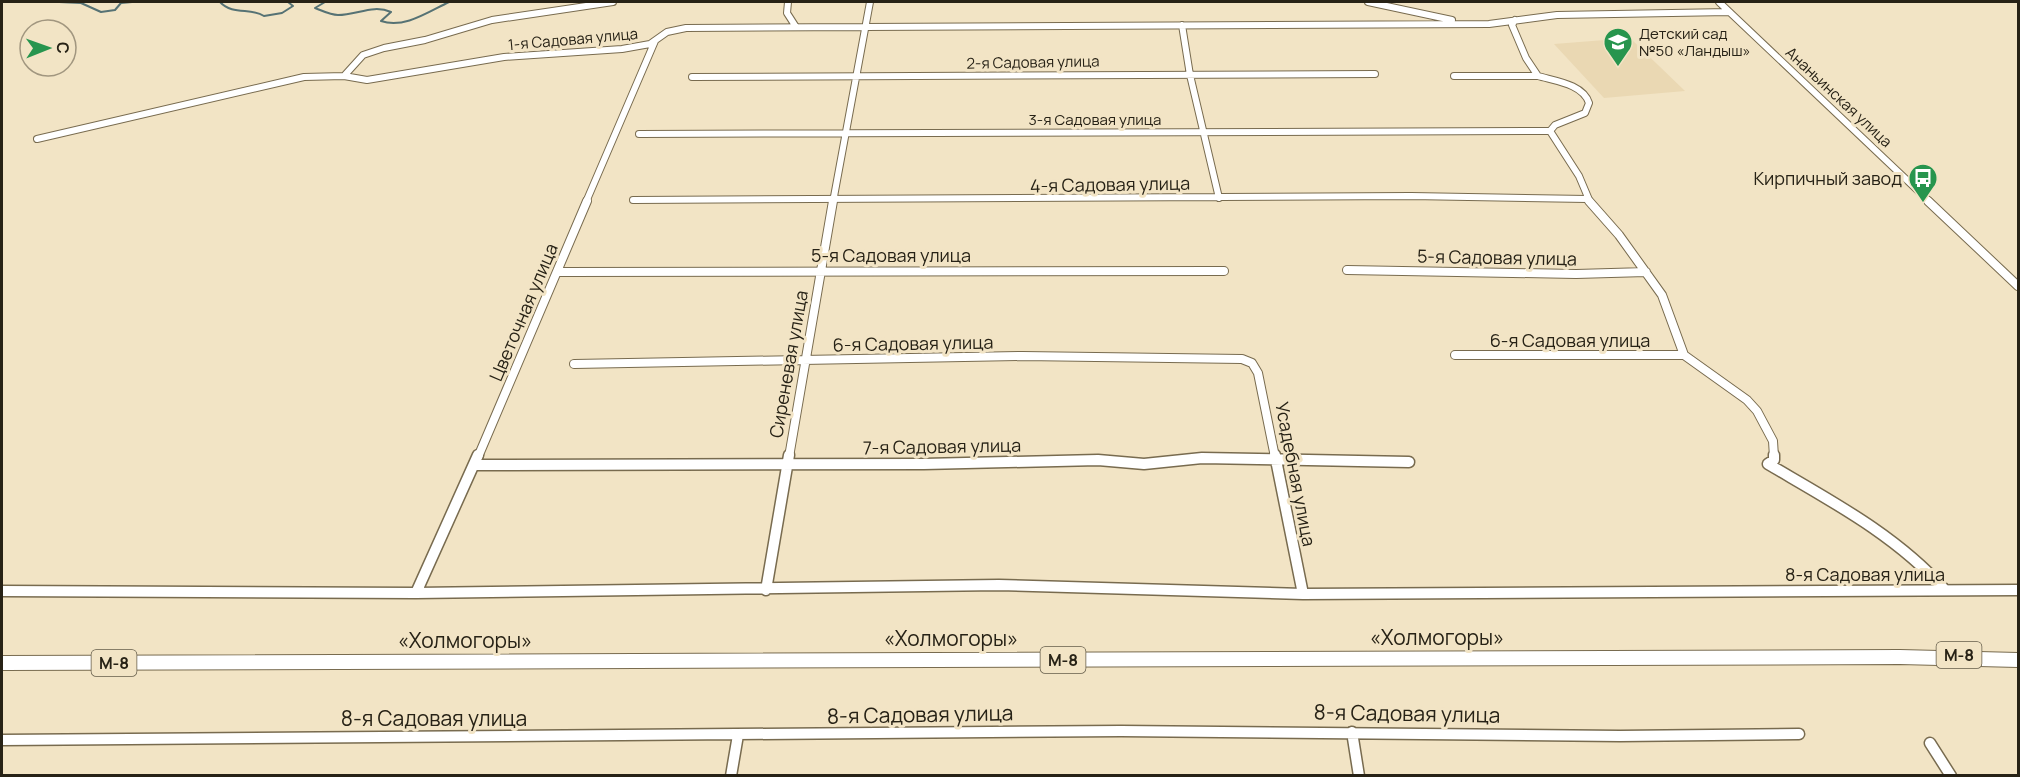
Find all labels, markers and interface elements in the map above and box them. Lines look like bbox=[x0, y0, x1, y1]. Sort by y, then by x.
north arrow bbox=[18, 18, 78, 78]
street label: 1-я Садовая улица bbox=[507, 23, 639, 55]
place label: Детский сад №50 «Ландыш» bbox=[1639, 23, 1751, 61]
school or university icon: Детский сад №50 «Ландыш» bbox=[1602, 26, 1634, 68]
text: С bbox=[52, 42, 74, 54]
street label: Ананьинская улица bbox=[1781, 42, 1897, 152]
street label: 2-я Садовая улица bbox=[966, 50, 1100, 74]
street label: 3-я Садовая улица bbox=[1029, 109, 1161, 130]
bus stop icon: Кирпичный завод bbox=[1907, 162, 1939, 204]
place label: Кирпичный завод bbox=[1753, 166, 1902, 190]
street label: 4-я Садовая улица bbox=[1030, 171, 1190, 197]
street label: Цветочная улица bbox=[483, 239, 563, 385]
street label: 5-я Садовая улица bbox=[811, 243, 971, 267]
street label: 5-я Садовая улица bbox=[1417, 244, 1577, 270]
street label: Сиреневая улица bbox=[763, 288, 813, 440]
street label: 6-я Садовая улица bbox=[1490, 328, 1650, 352]
street label: 6-я Садовая улица bbox=[832, 330, 994, 356]
street label: Усадебная улица bbox=[1270, 400, 1322, 548]
street label: 7-я Садовая улица bbox=[863, 433, 1021, 459]
street label: 8-я Садовая улица bbox=[1785, 562, 1945, 586]
street label: «Холмогоры» bbox=[1370, 623, 1504, 651]
street label: «Холмогоры» bbox=[884, 624, 1018, 652]
street label: «Холмогоры» bbox=[398, 626, 532, 654]
road number: М-8 bbox=[1936, 642, 1982, 668]
road number: М-8 bbox=[1040, 647, 1086, 673]
road number: М-8 bbox=[92, 650, 136, 676]
street label: 8-я Садовая улица bbox=[1313, 697, 1501, 729]
street label: 8-я Садовая улица bbox=[826, 698, 1014, 730]
street label: 8-я Садовая улица bbox=[341, 704, 527, 732]

